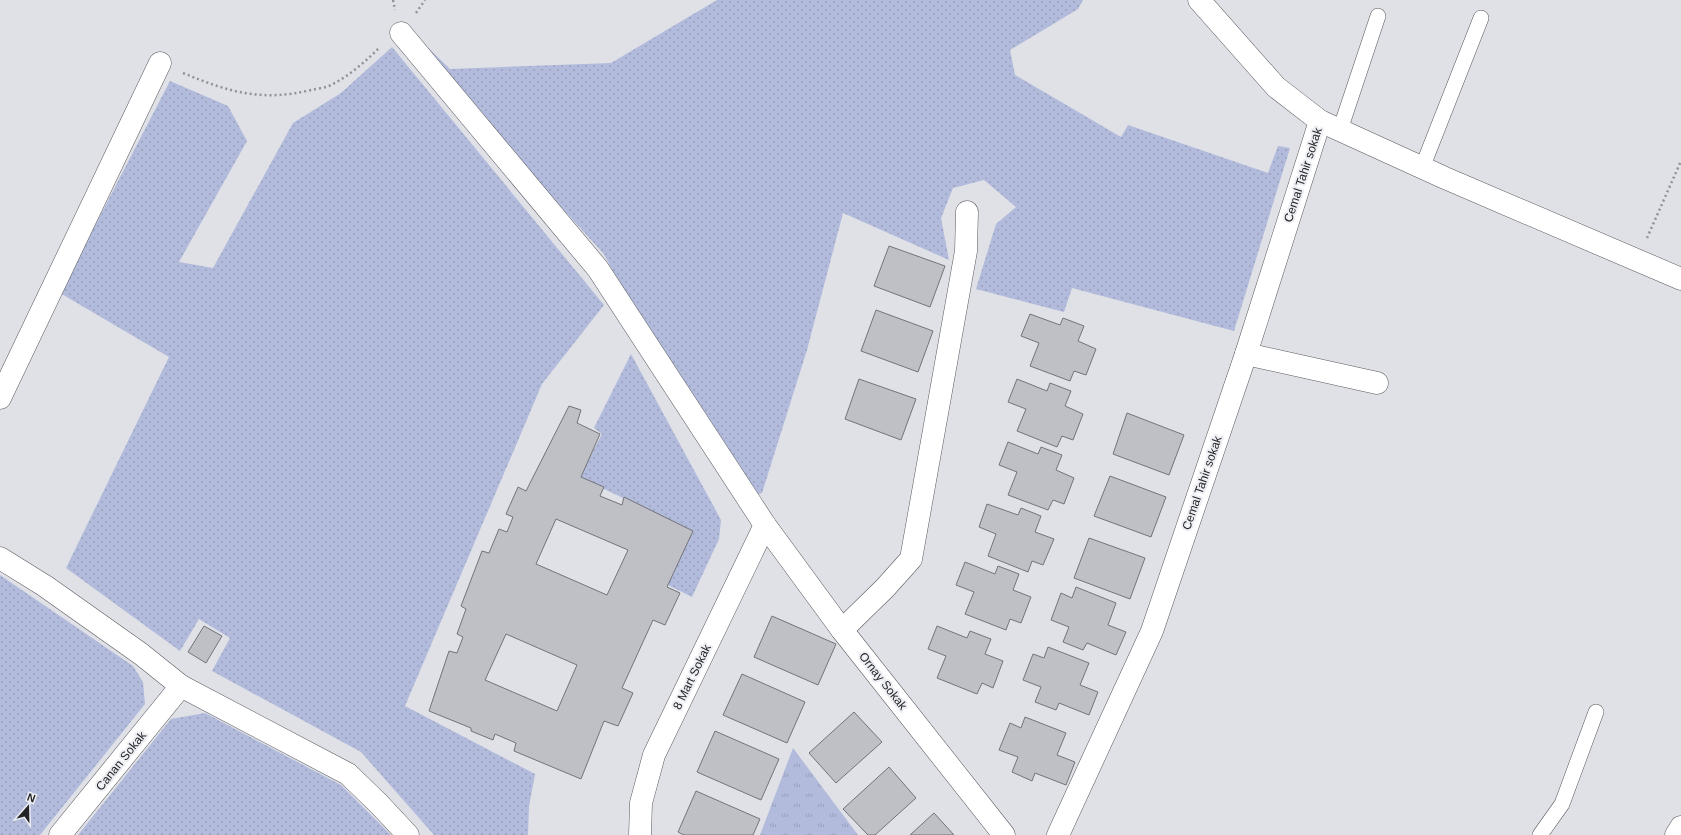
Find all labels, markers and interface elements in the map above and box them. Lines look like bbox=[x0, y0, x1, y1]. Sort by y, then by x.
street label: Cemal Tahir sokak bbox=[1281, 125, 1325, 224]
street label: Cemal Tahir sokak bbox=[1179, 433, 1225, 532]
street label: 8 Mart Sokak bbox=[670, 641, 714, 712]
street label: Ornay Sokak bbox=[856, 649, 910, 713]
street label: Canan Sokak bbox=[93, 728, 150, 793]
north arrow bbox=[8, 787, 48, 827]
text: N bbox=[26, 791, 37, 805]

